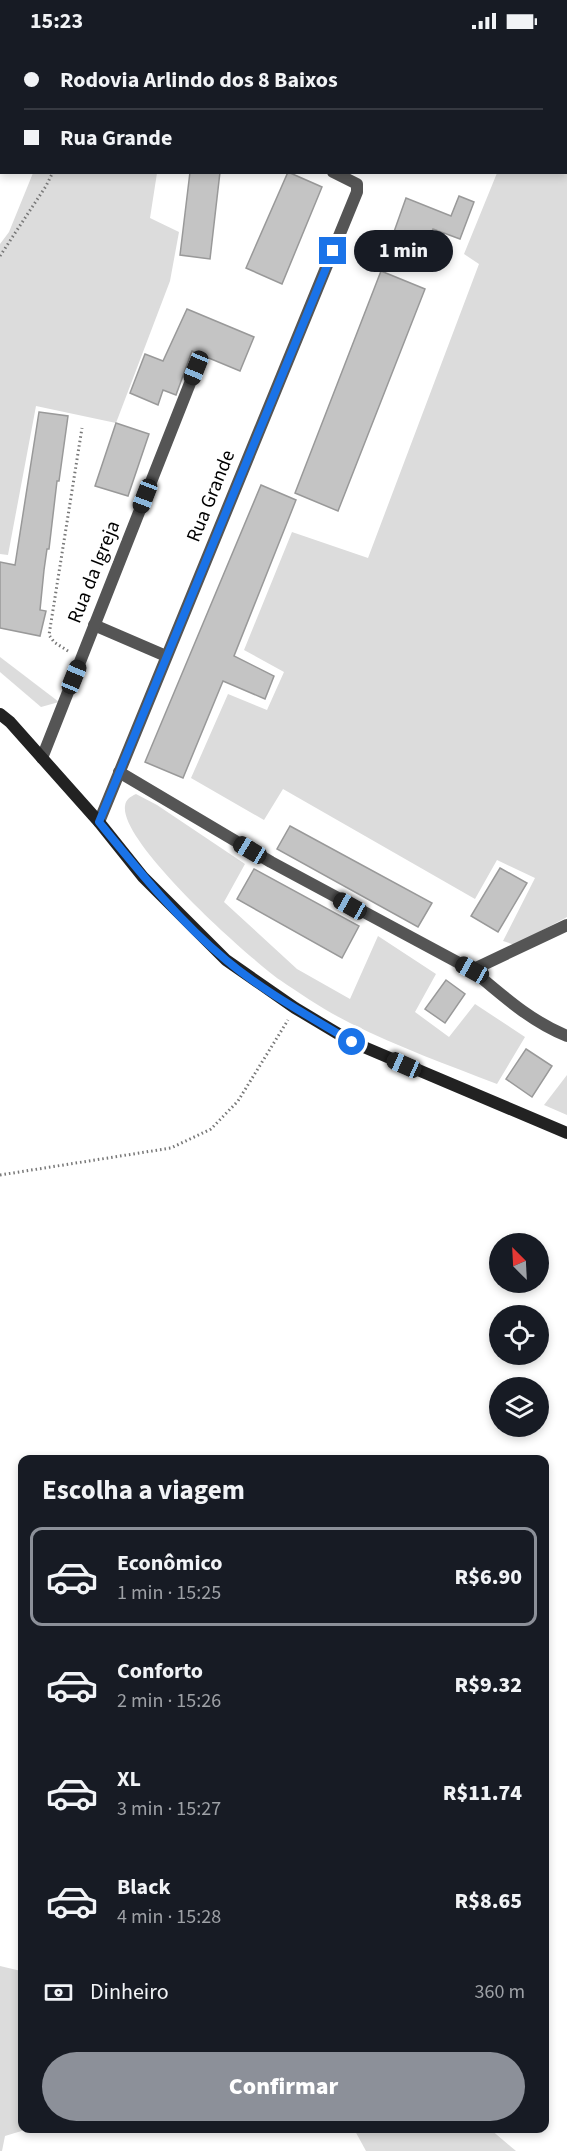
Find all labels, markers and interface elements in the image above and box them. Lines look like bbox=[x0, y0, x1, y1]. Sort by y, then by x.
text: 15:23 bbox=[30, 5, 83, 37]
text: Rodovia Arlindo dos 8 Baixos bbox=[60, 64, 338, 96]
text: Rua Grande bbox=[60, 122, 172, 154]
callout: 1 min bbox=[354, 230, 453, 272]
route end bbox=[319, 237, 346, 264]
text: 1 min bbox=[379, 237, 428, 265]
car bbox=[181, 348, 211, 388]
street label: Rua Grande bbox=[180, 446, 242, 546]
car bbox=[130, 476, 160, 516]
street label: Rua da Igreja bbox=[61, 516, 127, 628]
car bbox=[59, 657, 89, 697]
car bbox=[230, 833, 270, 867]
car bbox=[330, 889, 370, 923]
car bbox=[452, 953, 492, 987]
route start bbox=[338, 1028, 365, 1055]
car bbox=[384, 1049, 424, 1081]
north arrow bbox=[489, 1233, 549, 1293]
map controls bbox=[489, 1233, 549, 1437]
button: locate bbox=[489, 1305, 549, 1365]
button: layers bbox=[489, 1377, 549, 1437]
text: Escolha a viagem bbox=[42, 1471, 245, 1510]
text: Econômico bbox=[117, 1547, 222, 1579]
icon: car bbox=[45, 1550, 99, 1604]
text: R$6.90 bbox=[455, 1561, 522, 1593]
text: 1 min · 15:25 bbox=[117, 1579, 221, 1607]
text: Conforto bbox=[117, 1655, 203, 1687]
icon: car bbox=[45, 1658, 99, 1712]
text: R$9.32 bbox=[455, 1669, 522, 1701]
text: 2 min · 15:26 bbox=[117, 1687, 221, 1715]
text: XL bbox=[117, 1763, 141, 1795]
icon: car bbox=[45, 1766, 99, 1820]
text: R$11.74 bbox=[443, 1777, 522, 1809]
text: 3 min · 15:27 bbox=[117, 1795, 221, 1823]
text: Black bbox=[117, 1871, 171, 1903]
icon: car bbox=[45, 1874, 99, 1928]
text: R$8.65 bbox=[455, 1885, 522, 1917]
text: 4 min · 15:28 bbox=[117, 1903, 221, 1931]
icon: cash bbox=[42, 1976, 75, 2009]
text: Dinheiro bbox=[90, 1976, 169, 2008]
text: 360 m bbox=[475, 1978, 525, 2006]
button: Confirmar bbox=[42, 2052, 525, 2121]

